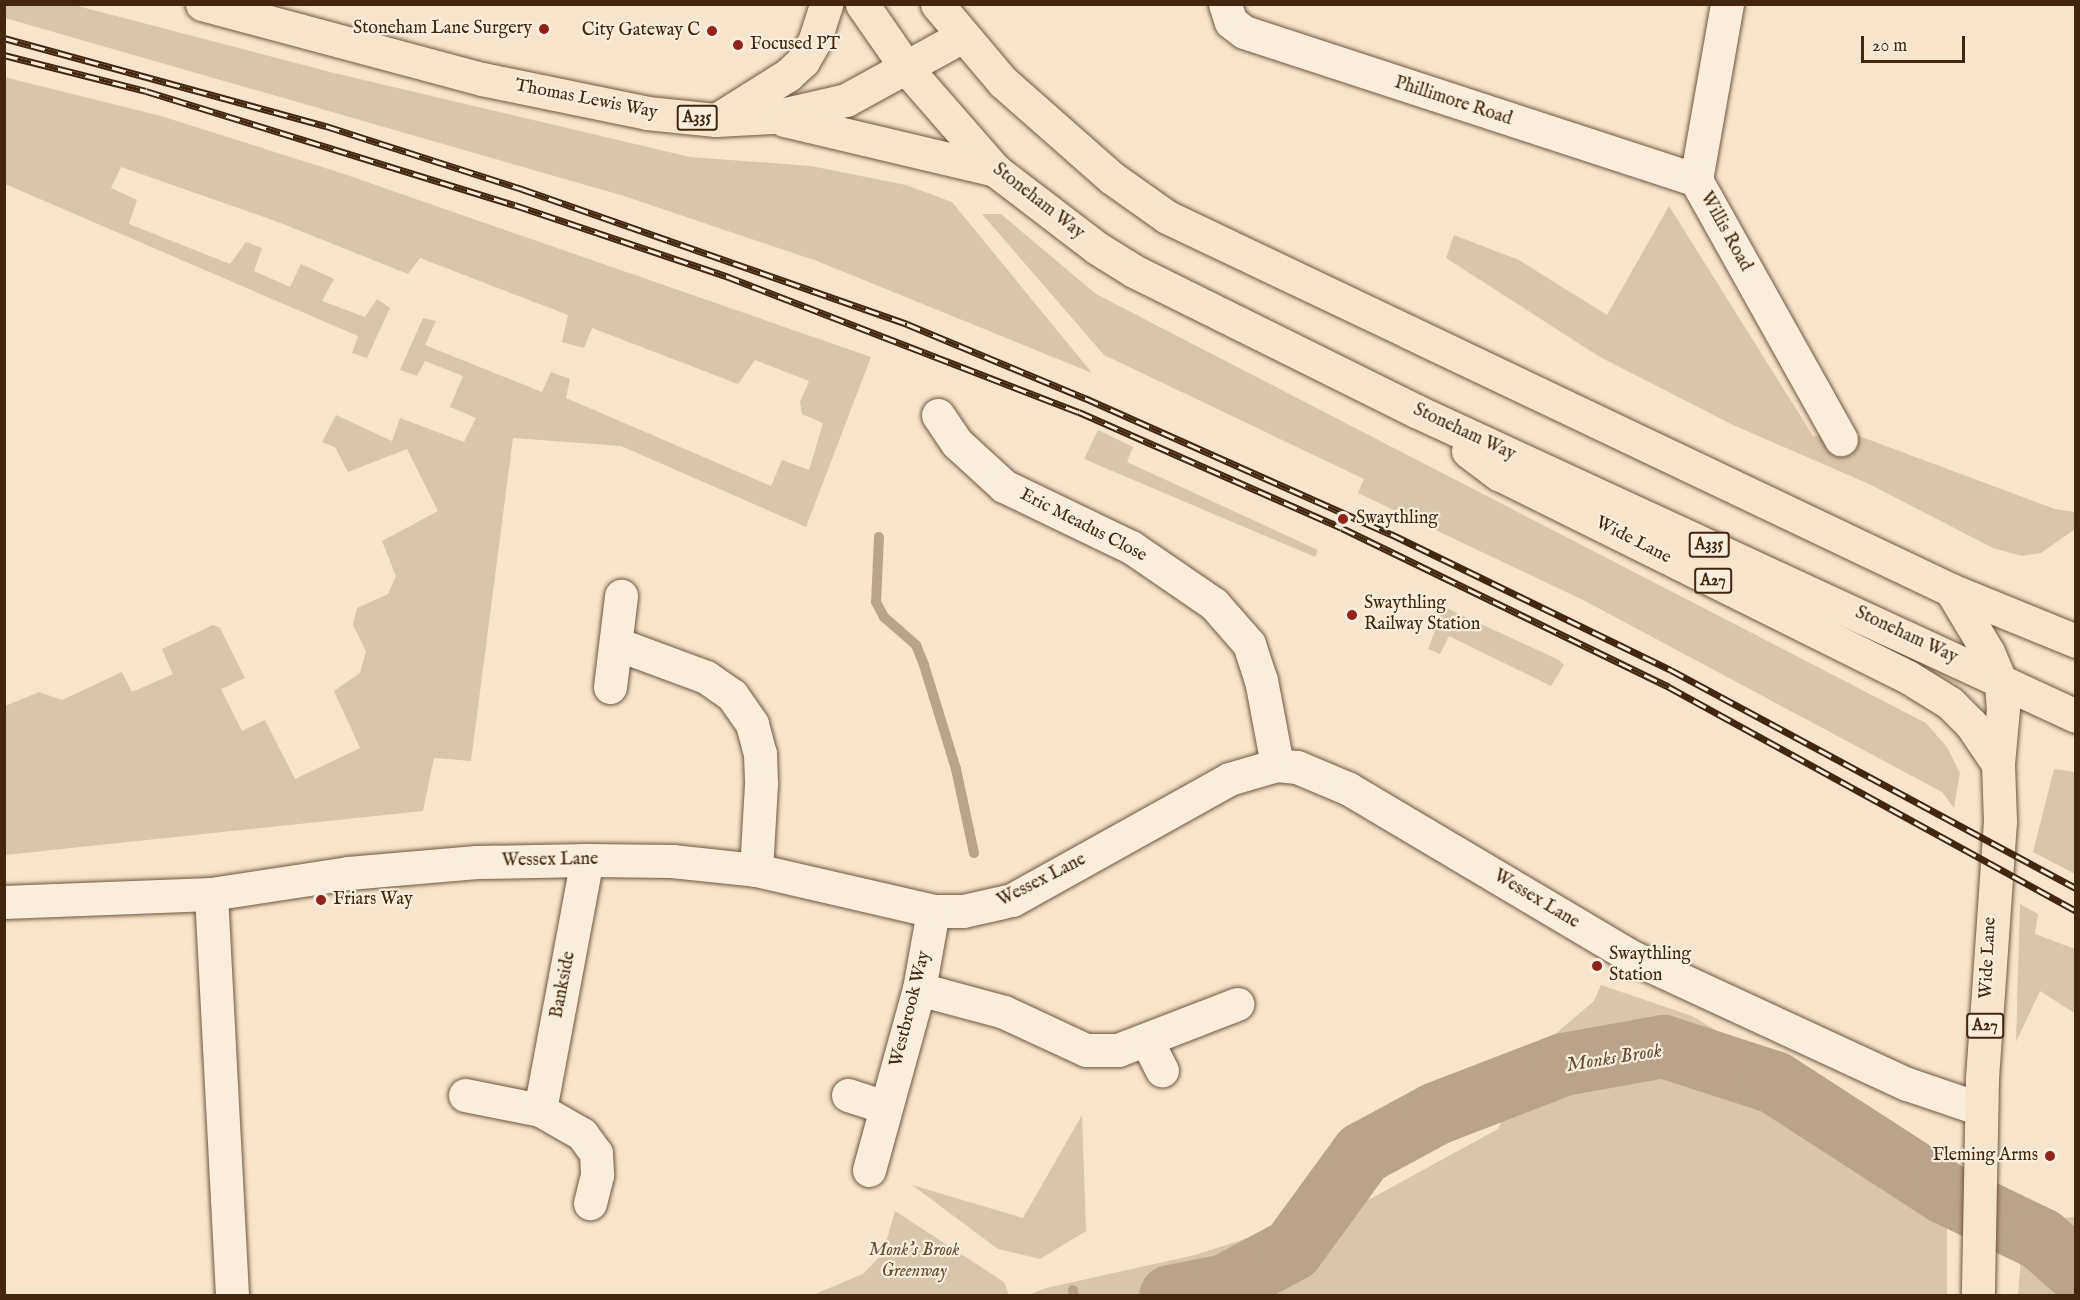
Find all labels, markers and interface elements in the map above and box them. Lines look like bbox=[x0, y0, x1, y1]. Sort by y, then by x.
place label: Stoneham Lane Surgery bbox=[353, 18, 532, 40]
place label: City Gateway C bbox=[582, 20, 700, 42]
marker: Stoneham Lane Surgery bbox=[537, 22, 551, 36]
marker: City Gateway C bbox=[705, 24, 719, 38]
scale bar bbox=[1864, 24, 1968, 62]
place label: Focused PT bbox=[750, 34, 840, 56]
text: 20 m bbox=[1872, 35, 1907, 58]
marker: Focused PT bbox=[731, 38, 745, 52]
street label: Phillimore Road bbox=[1391, 73, 1515, 131]
street label: Thomas Lewis Way bbox=[513, 76, 659, 124]
road number: A335 bbox=[676, 105, 718, 131]
street label: Stoneham Way bbox=[988, 159, 1088, 245]
street label: Willis Road bbox=[1694, 188, 1756, 276]
street label: Stoneham Way bbox=[1409, 400, 1519, 466]
street label: Eric Meadus Close bbox=[1016, 485, 1150, 567]
place label: Swaythling bbox=[1356, 508, 1438, 530]
marker: Swaythling bbox=[1334, 510, 1352, 528]
street label: Wide Lane bbox=[1592, 513, 1674, 569]
road number: A335 bbox=[1688, 532, 1730, 558]
road number: A27 bbox=[1694, 568, 1732, 594]
place label: Swaythling Railway Station bbox=[1364, 594, 1480, 636]
street label: Stoneham Way bbox=[1851, 603, 1961, 669]
marker: Swaythling Railway Station bbox=[1345, 608, 1359, 622]
street label: Wessex Lane bbox=[502, 849, 598, 873]
street label: Wessex Lane bbox=[994, 849, 1090, 913]
street label: Wessex Lane bbox=[1489, 866, 1583, 934]
place label: Friars Way bbox=[333, 889, 413, 911]
marker: Friars Way bbox=[314, 893, 328, 907]
street label: Wide Lane bbox=[1976, 916, 2002, 1000]
place label: Swaythling Station bbox=[1609, 945, 1691, 988]
street label: Westbrook Way bbox=[886, 949, 936, 1069]
street label: Bankside bbox=[547, 950, 581, 1020]
marker: Swaythling Station bbox=[1590, 959, 1604, 973]
road number: A27 bbox=[1966, 1013, 2004, 1039]
water label: Monks Brook bbox=[1565, 1039, 1663, 1077]
place label: Fleming Arms bbox=[1932, 1145, 2038, 1167]
marker: Fleming Arms bbox=[2043, 1149, 2057, 1163]
park label: Monk's Brook Greenway bbox=[868, 1241, 960, 1284]

